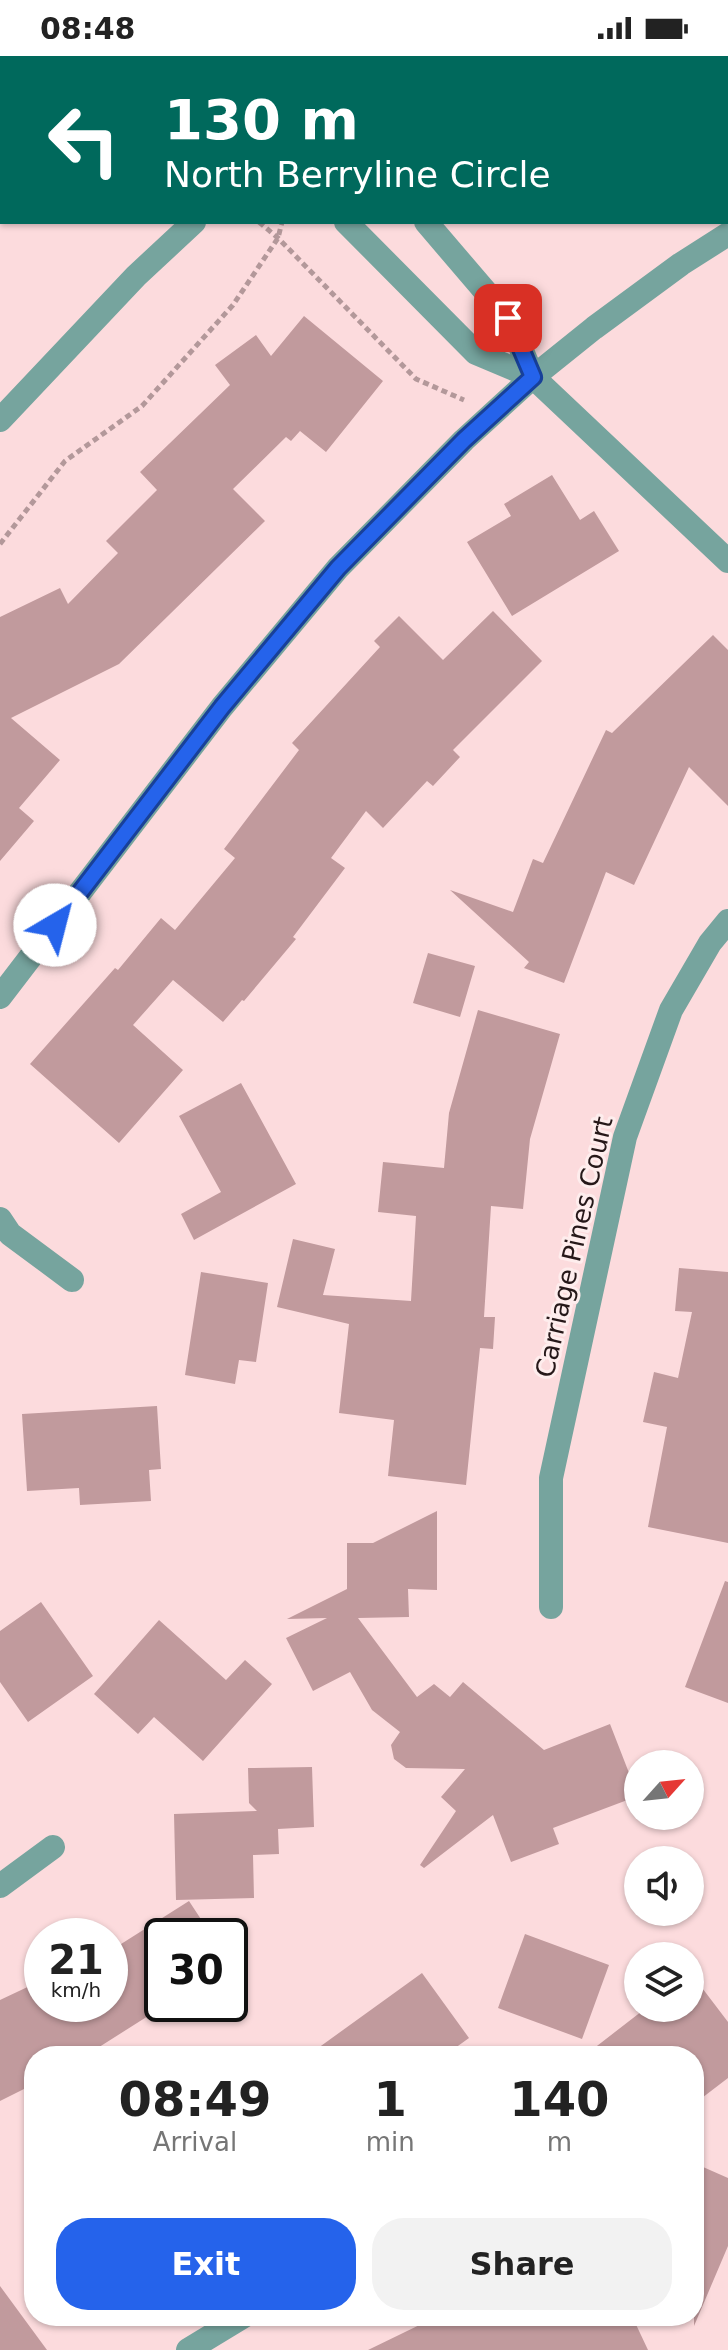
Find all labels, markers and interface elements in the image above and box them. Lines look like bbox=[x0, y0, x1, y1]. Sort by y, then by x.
text: 08:48 bbox=[40, 11, 136, 46]
text: 130 m bbox=[164, 87, 359, 152]
icon: left bbox=[32, 88, 136, 192]
text: North Berryline Circle bbox=[164, 154, 551, 195]
pin bbox=[474, 284, 542, 352]
icon: arrive bbox=[486, 296, 530, 340]
position arrow bbox=[13, 883, 97, 967]
street label: Carriage Pines Court bbox=[529, 1114, 619, 1380]
north arrow bbox=[624, 1750, 704, 1830]
map controls bbox=[624, 1750, 704, 2022]
button: sound bbox=[624, 1846, 704, 1926]
speed limit sign: 30 bbox=[144, 1918, 248, 2022]
text: 21 bbox=[48, 1937, 104, 1983]
button: layers bbox=[624, 1942, 704, 2022]
text: km/h bbox=[51, 1978, 101, 2002]
text: 08:49 bbox=[118, 2071, 271, 2127]
text: 1 bbox=[374, 2071, 407, 2127]
text: 140 bbox=[509, 2071, 609, 2127]
text: Arrival bbox=[153, 2127, 237, 2157]
text: min bbox=[366, 2127, 415, 2157]
text: m bbox=[547, 2127, 572, 2157]
button: Exit bbox=[56, 2218, 356, 2310]
button: Share bbox=[372, 2218, 672, 2310]

